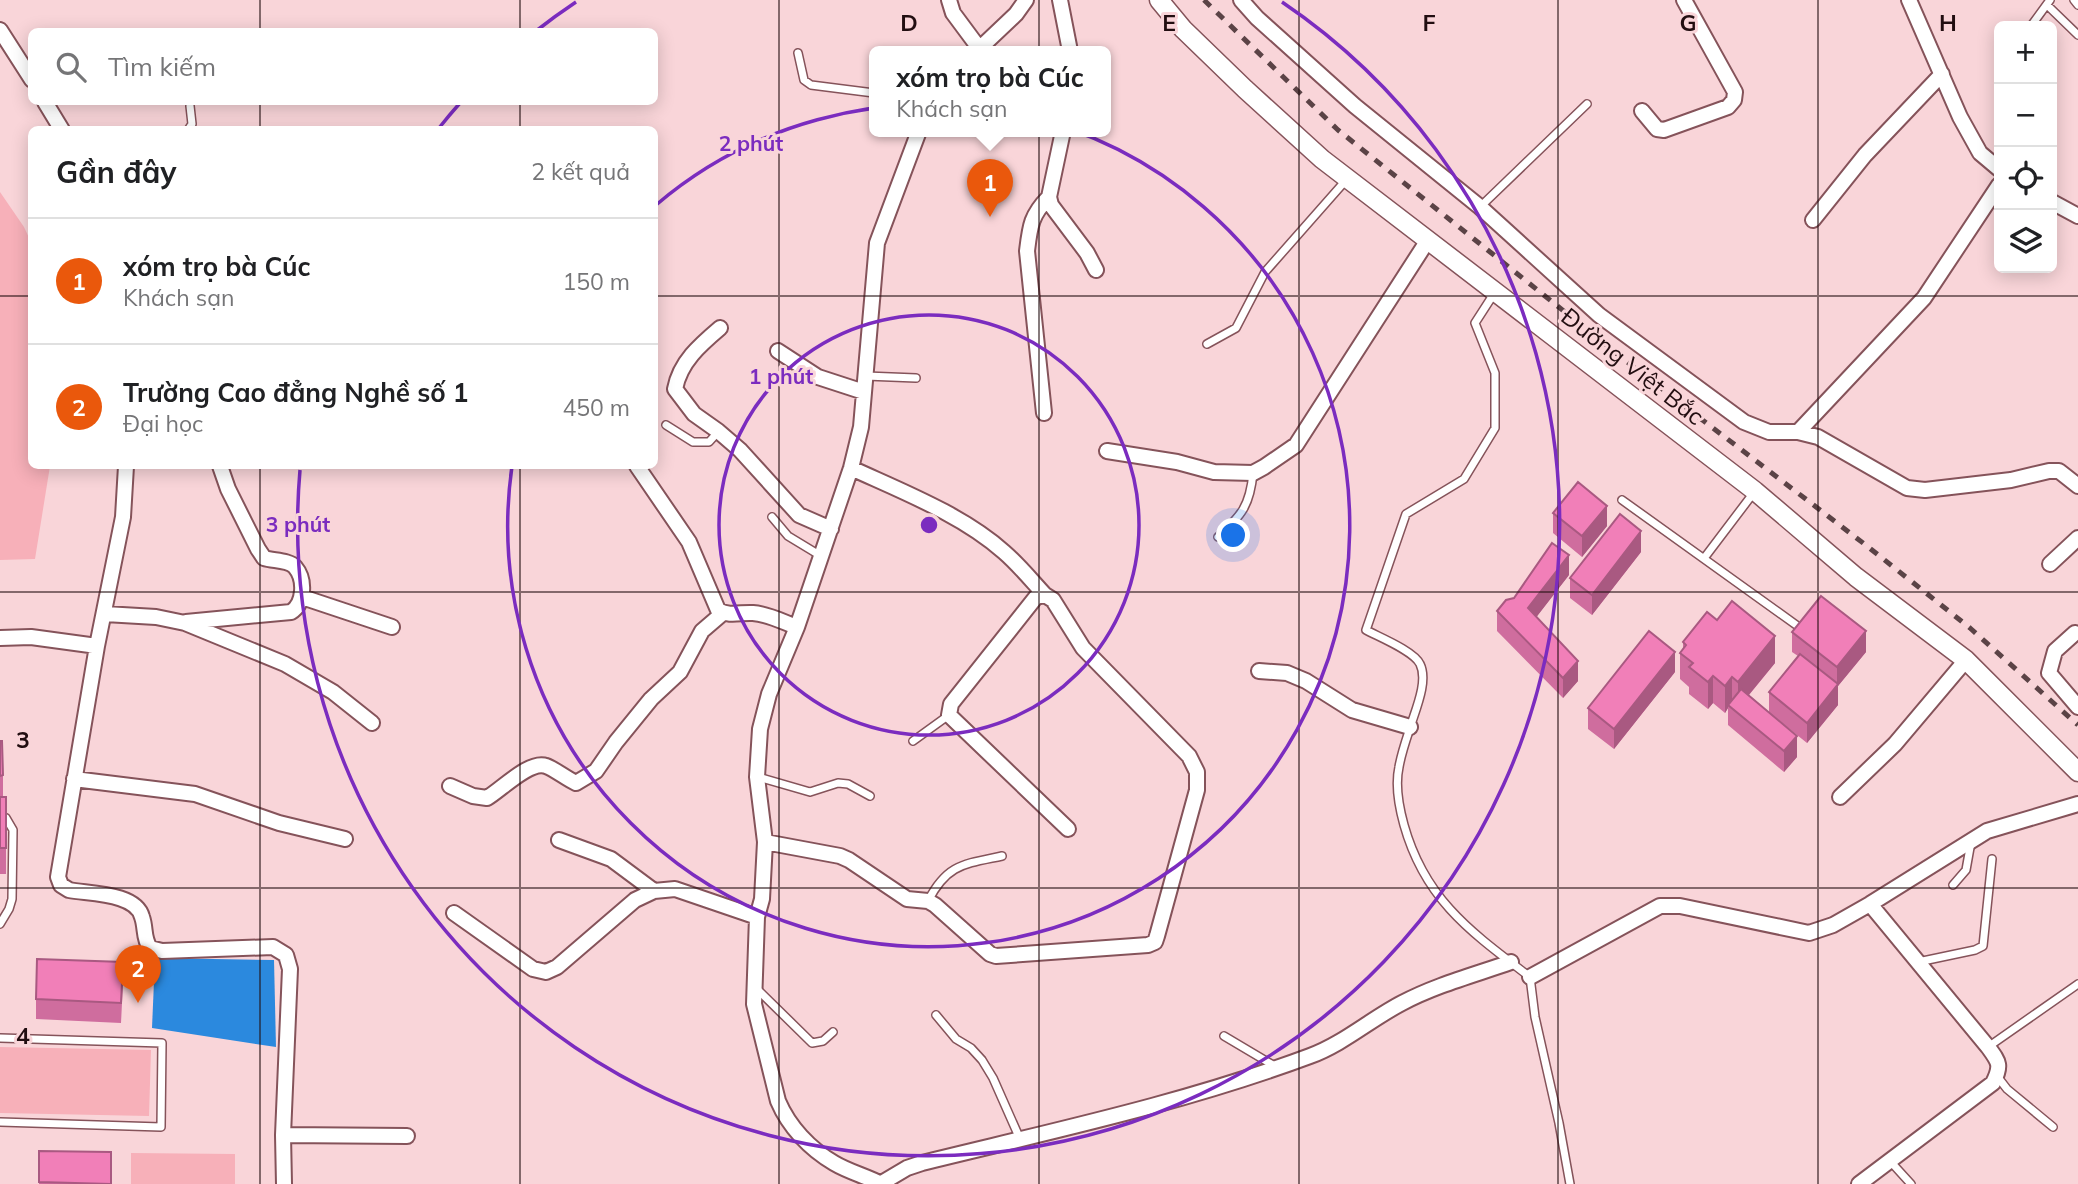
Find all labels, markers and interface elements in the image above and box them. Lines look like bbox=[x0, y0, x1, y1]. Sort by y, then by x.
text: D bbox=[900, 8, 918, 37]
text: E bbox=[1162, 8, 1176, 37]
text: F bbox=[1422, 8, 1436, 37]
text: G bbox=[1679, 8, 1697, 37]
text: H bbox=[1939, 8, 1957, 37]
map controls bbox=[1994, 21, 2057, 273]
button: + bbox=[1994, 21, 2057, 84]
search box bbox=[28, 28, 658, 105]
popup bbox=[869, 46, 1111, 137]
icon: search bbox=[52, 48, 90, 86]
text: Tìm kiếm bbox=[108, 50, 216, 83]
text: xóm trọ bà Cúc bbox=[896, 61, 1084, 94]
button: − bbox=[1994, 84, 2057, 147]
text: Khách sạn bbox=[896, 94, 1008, 123]
text: 2 phút bbox=[719, 130, 783, 156]
button: locate bbox=[1994, 147, 2057, 210]
text: Gần đây bbox=[56, 153, 177, 191]
text: 2 kết quả bbox=[531, 157, 630, 186]
pin: 1 bbox=[967, 159, 1013, 217]
button: layers bbox=[1994, 210, 2057, 273]
text: xóm trọ bà Cúc bbox=[123, 250, 311, 283]
text: 1 bbox=[72, 267, 86, 296]
text: 150 m bbox=[562, 267, 630, 296]
text: Khách sạn bbox=[123, 283, 234, 312]
street label: Đường Việt Bắc bbox=[1556, 301, 1711, 431]
text: 1 phút bbox=[749, 363, 813, 389]
text: Trường Cao đẳng Nghề số 1 bbox=[123, 376, 468, 409]
text: 2 bbox=[72, 393, 86, 422]
text: 450 m bbox=[562, 393, 630, 422]
text: Đại học bbox=[123, 409, 203, 438]
text: 3 phút bbox=[266, 511, 330, 537]
centre of rings bbox=[917, 513, 941, 537]
your location bbox=[1216, 518, 1250, 552]
text: 3 bbox=[16, 725, 30, 754]
pin: 2 bbox=[115, 945, 161, 1003]
text: 4 bbox=[16, 1021, 30, 1050]

